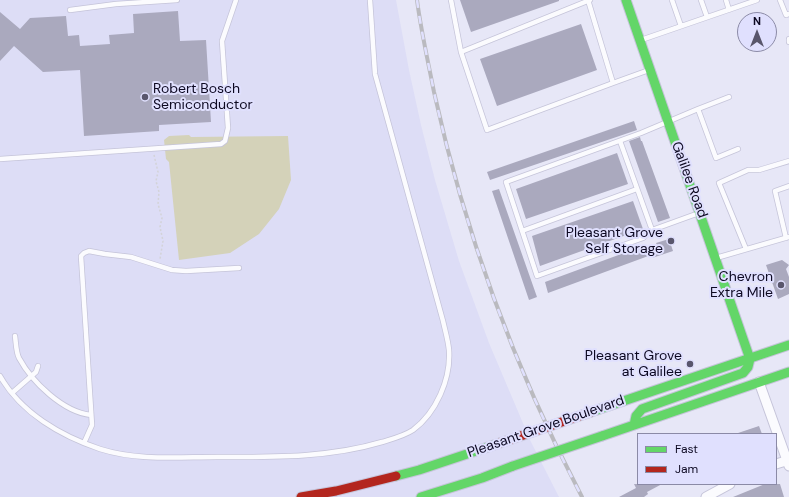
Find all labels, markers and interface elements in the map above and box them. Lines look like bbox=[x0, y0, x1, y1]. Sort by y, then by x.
north arrow bbox=[737, 12, 777, 52]
text: N bbox=[753, 14, 761, 28]
place label: Robert Bosch Semiconductor bbox=[153, 81, 253, 114]
marker: Robert Bosch Semiconductor bbox=[140, 92, 150, 102]
street label: Galilee Road bbox=[667, 140, 711, 220]
place label: Pleasant Grove Self Storage bbox=[566, 225, 663, 258]
marker: Pleasant Grove Self Storage bbox=[666, 236, 676, 246]
place label: Chevron Extra Mile bbox=[710, 269, 773, 302]
marker: Chevron Extra Mile bbox=[776, 280, 786, 290]
place label: Pleasant Grove at Galilee bbox=[585, 348, 682, 380]
marker: Pleasant Grove at Galilee bbox=[685, 359, 695, 369]
street label: Pleasant Grove Boulevard bbox=[465, 392, 627, 462]
legend bbox=[637, 433, 777, 485]
text: Fast bbox=[675, 441, 698, 457]
text: Jam bbox=[675, 461, 698, 477]

